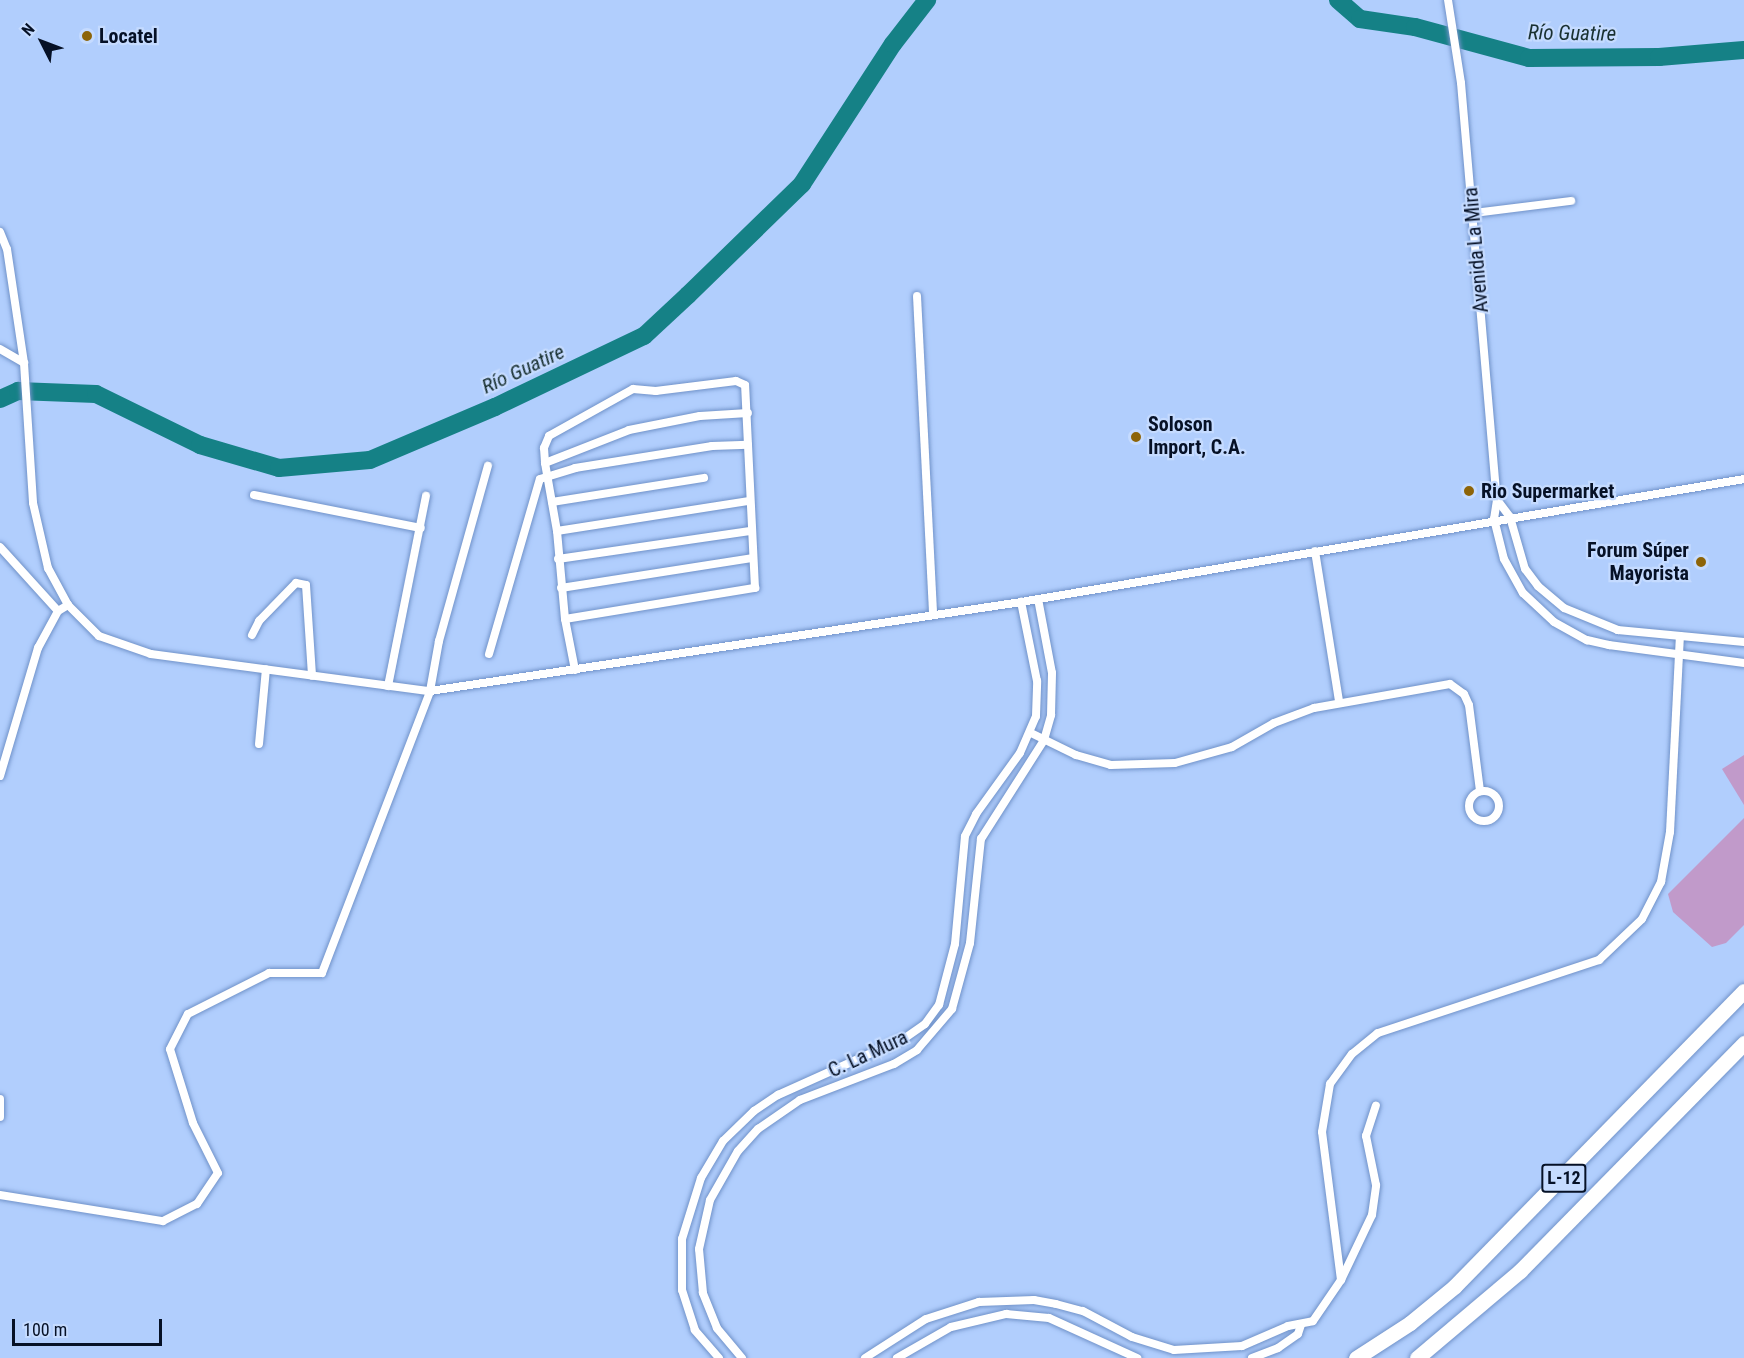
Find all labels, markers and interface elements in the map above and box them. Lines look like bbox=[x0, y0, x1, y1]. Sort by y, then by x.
north arrow bbox=[12, 12, 72, 72]
text: N bbox=[18, 20, 39, 40]
water label: Río Guatire bbox=[1528, 20, 1616, 46]
place label: Locatel bbox=[99, 24, 158, 48]
marker: Locatel bbox=[80, 29, 94, 43]
street label: Avenida La Mira bbox=[1459, 186, 1493, 314]
water label: Río Guatire bbox=[478, 339, 568, 399]
place label: Soloson Import, C.A. bbox=[1148, 413, 1246, 460]
marker: Soloson Import, C.A. bbox=[1129, 430, 1143, 444]
place label: Rio Supermarket bbox=[1481, 479, 1614, 503]
marker: Rio Supermarket bbox=[1462, 484, 1476, 498]
place label: Forum Súper Mayorista bbox=[1587, 538, 1689, 585]
marker: Forum Súper Mayorista bbox=[1694, 555, 1708, 569]
street label: C. La Mura bbox=[824, 1025, 912, 1083]
road number: L-12 bbox=[1540, 1163, 1588, 1193]
scale bar bbox=[15, 1307, 165, 1345]
text: 100 m bbox=[23, 1319, 67, 1340]

